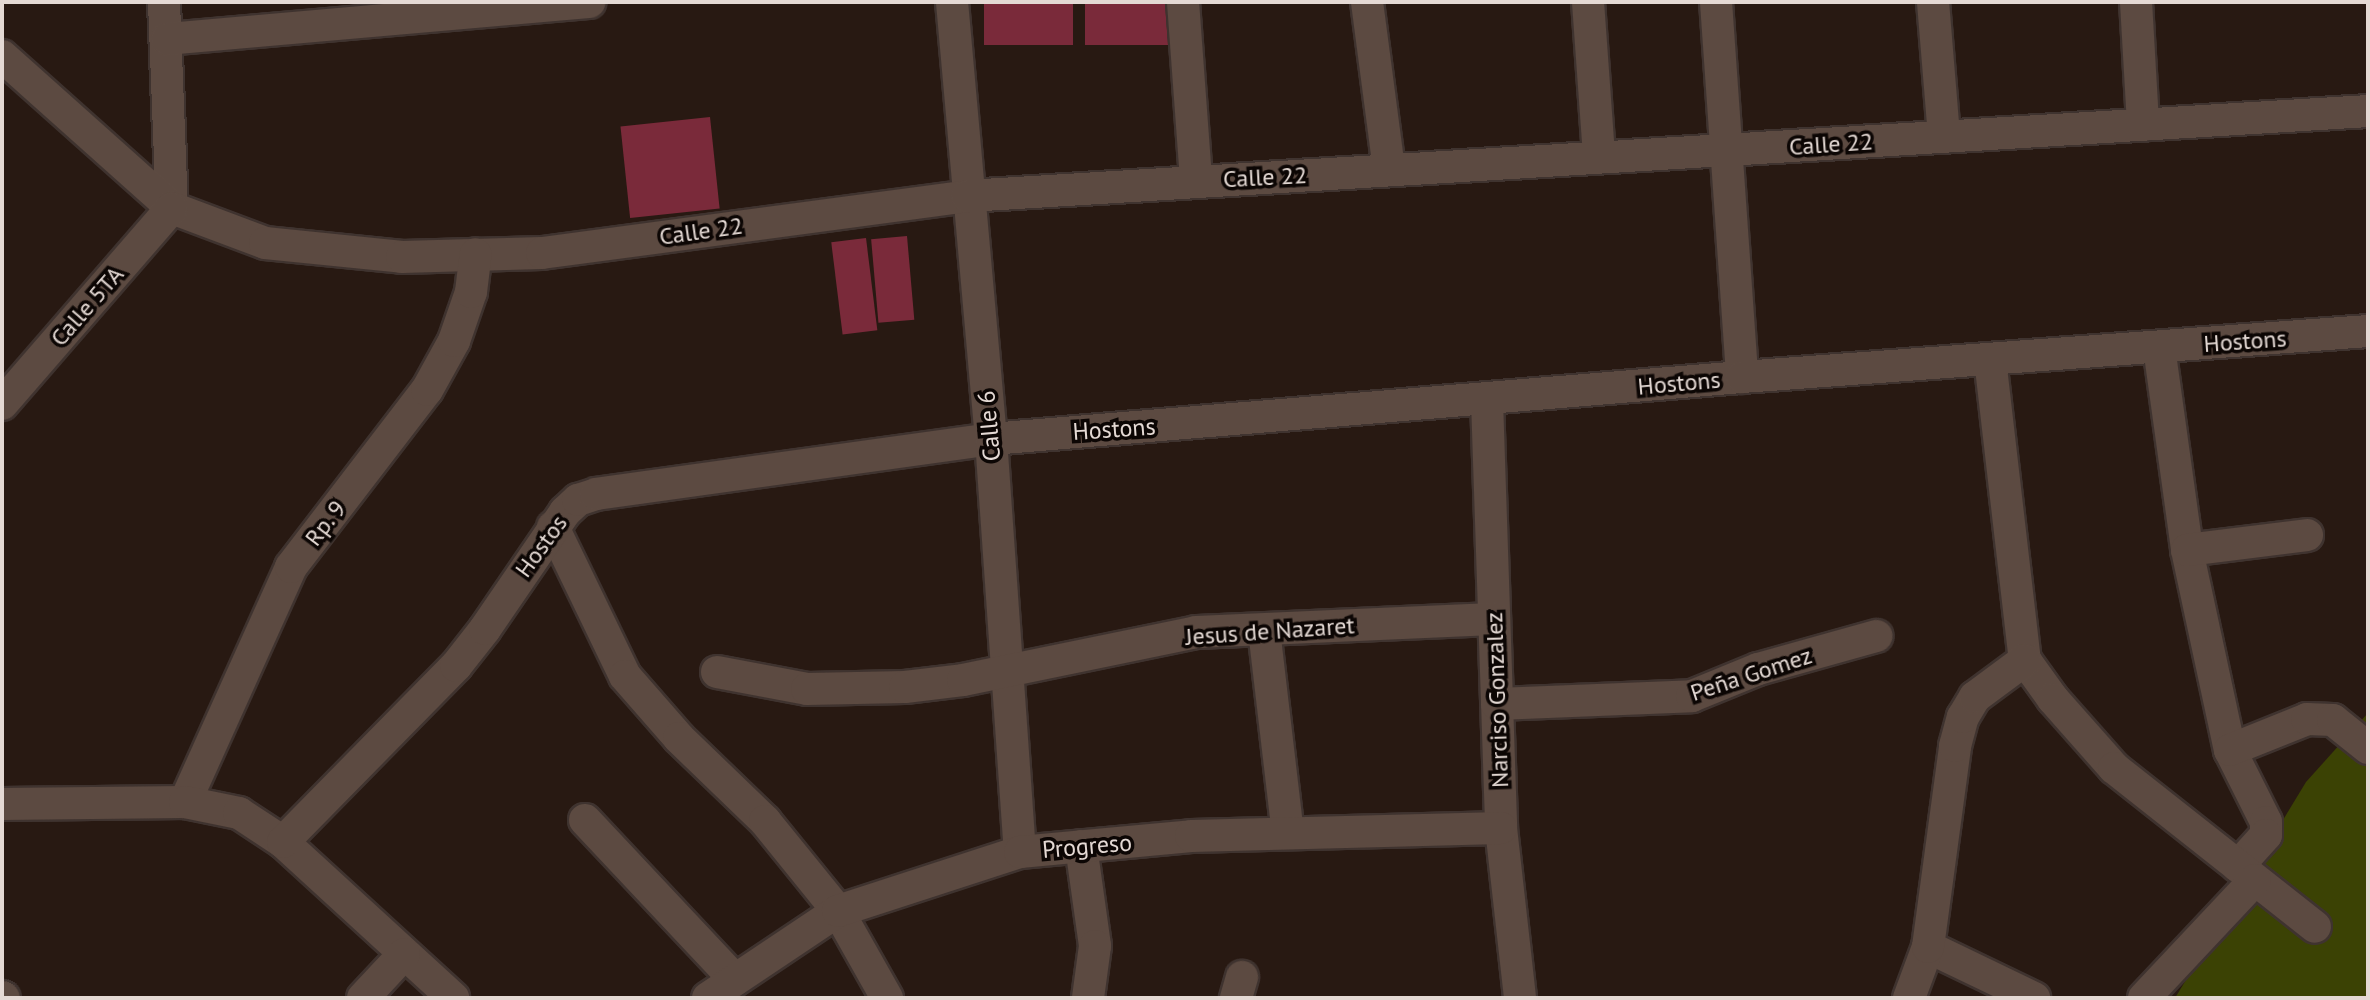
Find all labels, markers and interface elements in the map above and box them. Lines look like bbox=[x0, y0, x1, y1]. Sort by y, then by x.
street label: Calle 22 bbox=[1788, 127, 1874, 161]
street label: Calle 22 bbox=[1222, 160, 1308, 194]
street label: Calle 22 bbox=[657, 211, 745, 251]
street label: Calle 5TA bbox=[44, 260, 130, 352]
street label: Hostons bbox=[2203, 324, 2287, 358]
street label: Hostons bbox=[1636, 365, 1722, 401]
street label: Calle 6 bbox=[972, 389, 1006, 463]
street label: Hostons bbox=[1072, 412, 1156, 446]
street label: Rp. 9 bbox=[298, 494, 352, 552]
street label: Hostos bbox=[509, 509, 573, 583]
street label: Jesus de Nazaret bbox=[1184, 611, 1356, 651]
street label: Narciso Gonzalez bbox=[1480, 612, 1514, 788]
street label: Peña Gomez bbox=[1687, 641, 1815, 707]
street label: Progreso bbox=[1041, 828, 1133, 864]

